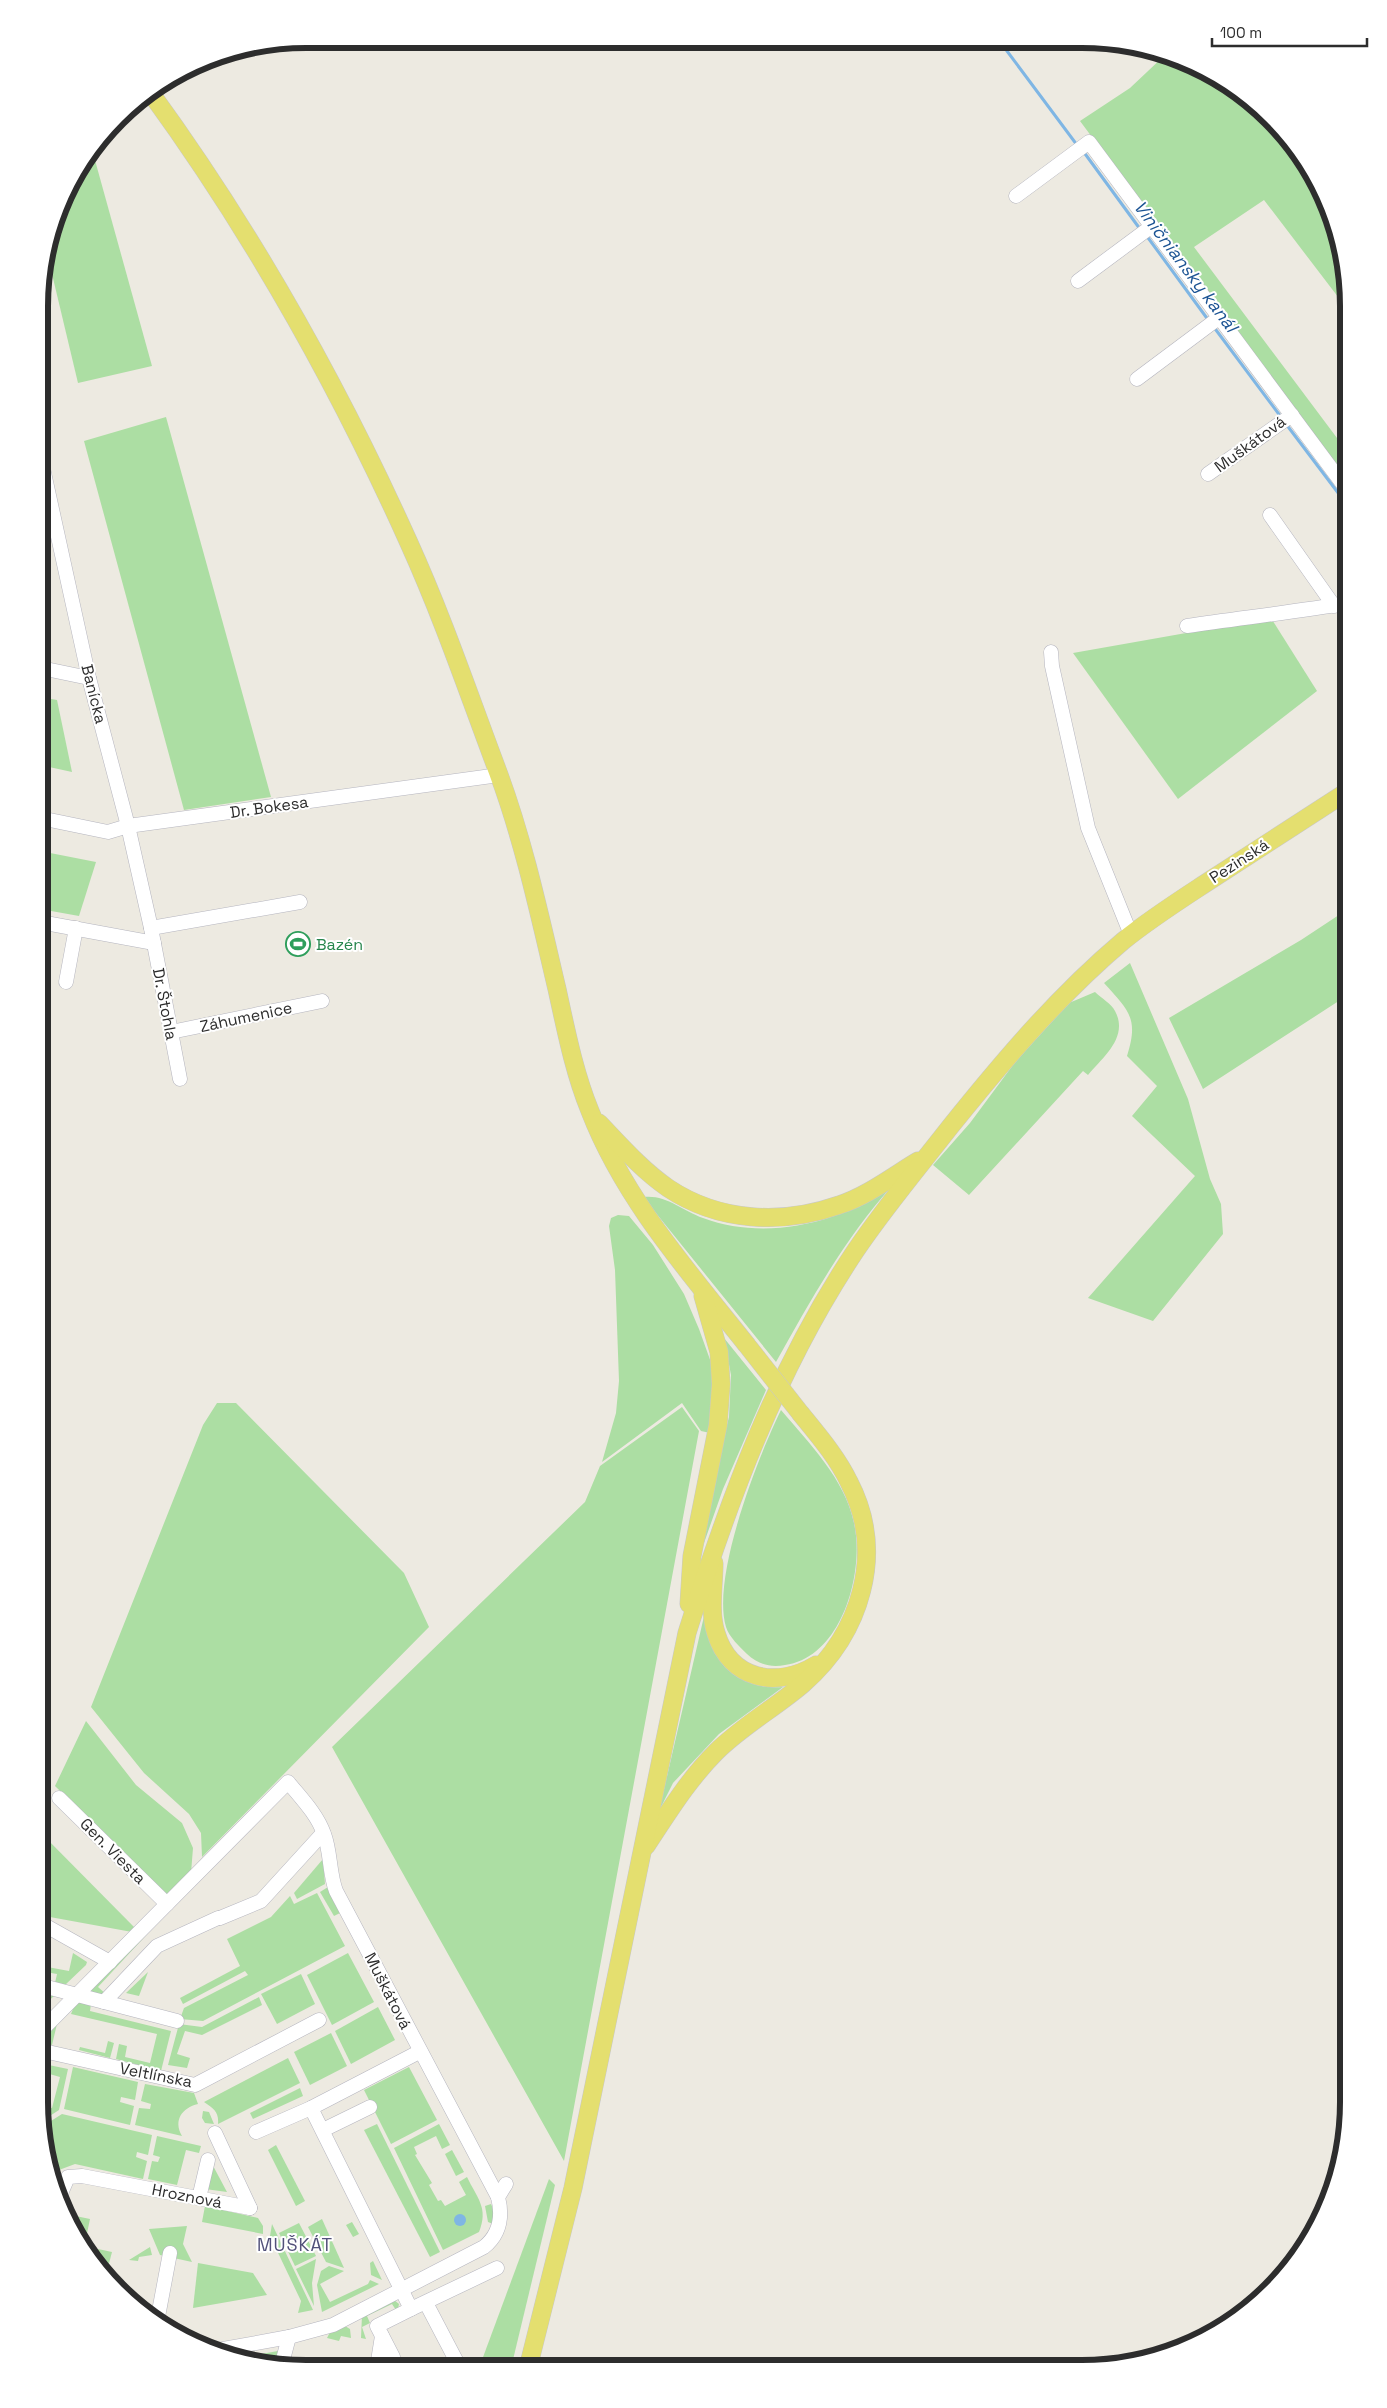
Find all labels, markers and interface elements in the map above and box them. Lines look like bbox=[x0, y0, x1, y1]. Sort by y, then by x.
scale bar bbox=[1212, 15, 1367, 47]
text: 100 m bbox=[1220, 23, 1262, 42]
water label: Viničniansky kanál bbox=[1129, 196, 1245, 338]
street label: Muškátová bbox=[1210, 411, 1290, 477]
street label: Banícka bbox=[76, 662, 112, 726]
street label: Dr. Bokesa bbox=[228, 791, 310, 823]
street label: Pezinská bbox=[1205, 834, 1273, 888]
sports icon: Bazén bbox=[285, 931, 311, 957]
place label: Bazén bbox=[316, 934, 363, 955]
street label: Dr. Štohla bbox=[148, 966, 182, 1042]
street label: Záhumenice bbox=[198, 997, 294, 1037]
street label: Gen. Viesta bbox=[75, 1813, 151, 1889]
street label: Muškátová bbox=[360, 1949, 416, 2033]
street label: Veltlínska bbox=[118, 2058, 194, 2092]
street label: Hroznová bbox=[150, 2179, 224, 2213]
district label: MUŠKÁT bbox=[257, 2233, 333, 2256]

